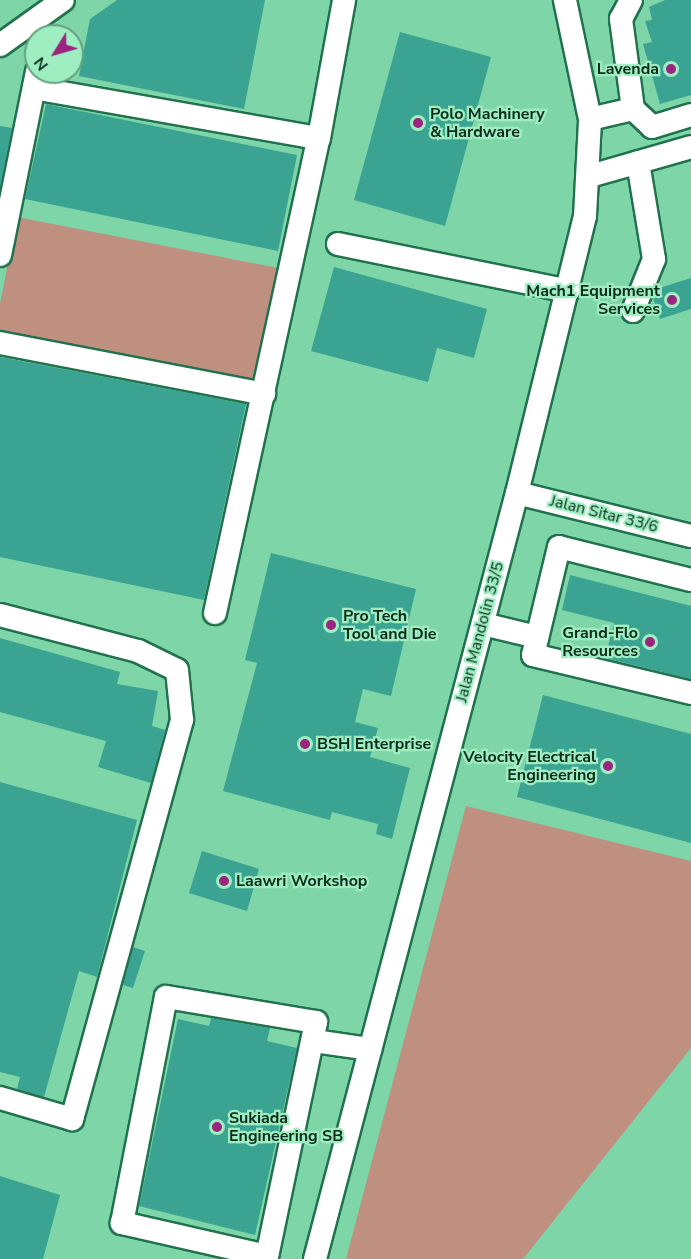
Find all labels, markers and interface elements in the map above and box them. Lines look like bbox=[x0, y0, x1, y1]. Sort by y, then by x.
north arrow bbox=[24, 24, 84, 84]
text: N bbox=[29, 52, 54, 75]
place label: Lavenda bbox=[597, 59, 659, 79]
marker: Lavenda bbox=[664, 62, 678, 76]
place label: Polo Machinery & Hardware bbox=[430, 104, 545, 142]
marker: Polo Machinery & Hardware bbox=[411, 116, 425, 130]
place label: Mach1 Equipment Services bbox=[526, 281, 660, 319]
marker: Mach1 Equipment Services bbox=[665, 293, 679, 307]
street label: Jalan Sitar 33/6 bbox=[548, 491, 660, 537]
street label: Jalan Mandolin 33/5 bbox=[452, 560, 508, 704]
place label: Pro Tech Tool and Die bbox=[343, 606, 437, 644]
marker: Pro Tech Tool and Die bbox=[324, 618, 338, 632]
place label: Grand-Flo Resources bbox=[562, 623, 638, 661]
marker: Grand-Flo Resources bbox=[643, 635, 657, 649]
place label: BSH Enterprise bbox=[317, 734, 431, 754]
marker: BSH Enterprise bbox=[298, 737, 312, 751]
place label: Velocity Electrical Engineering bbox=[463, 747, 596, 785]
marker: Velocity Electrical Engineering bbox=[601, 759, 615, 773]
place label: Laawri Workshop bbox=[236, 871, 367, 891]
marker: Laawri Workshop bbox=[217, 874, 231, 888]
place label: Sukiada Engineering SB bbox=[229, 1108, 343, 1146]
marker: Sukiada Engineering SB bbox=[210, 1120, 224, 1134]

